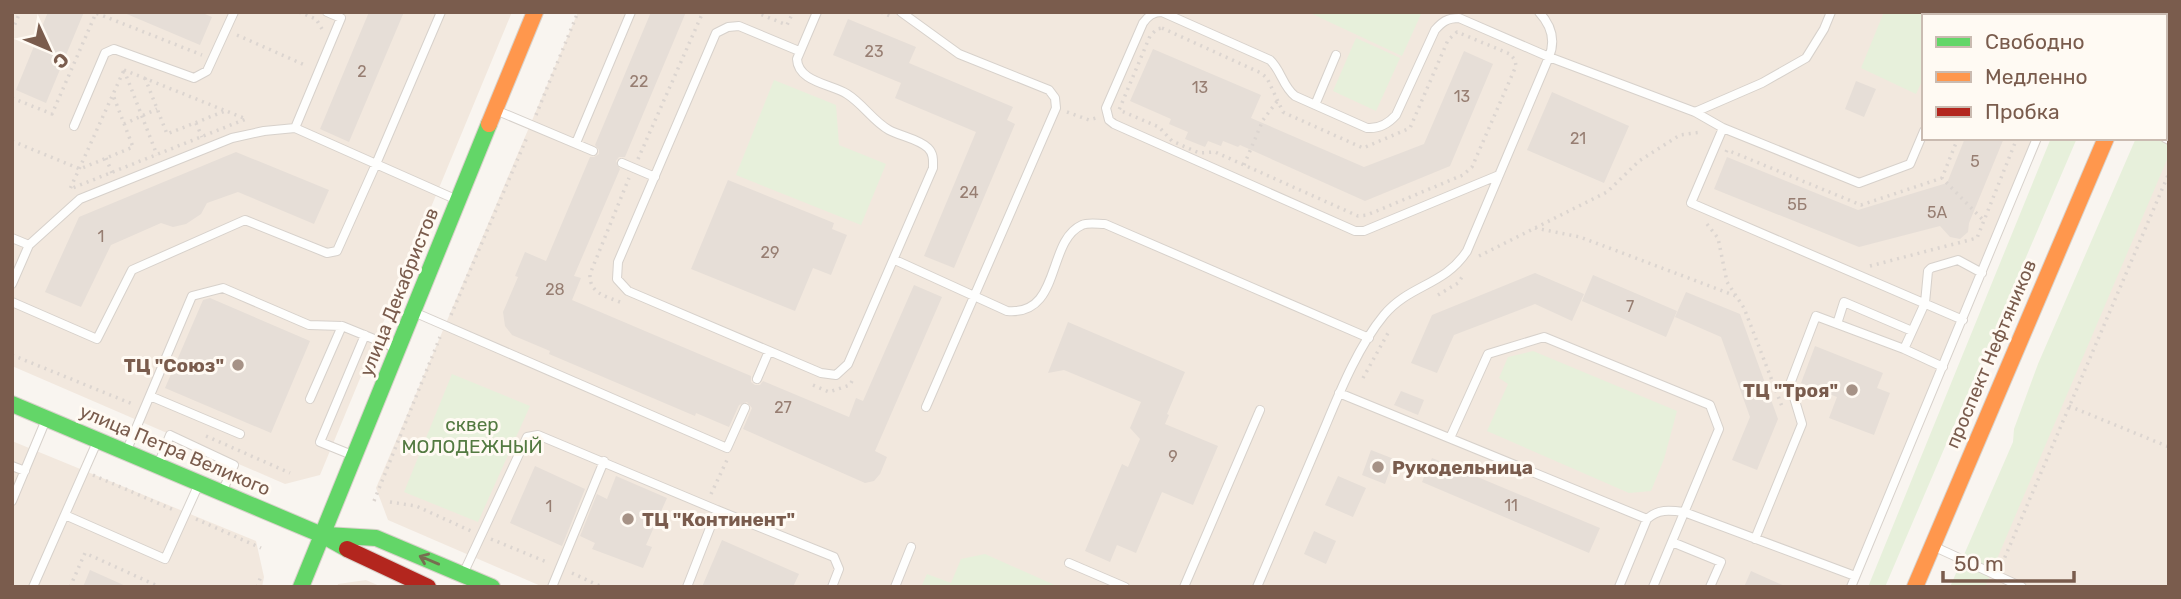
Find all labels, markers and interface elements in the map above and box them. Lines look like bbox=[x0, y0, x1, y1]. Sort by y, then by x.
north arrow bbox=[14, 14, 84, 84]
legend bbox=[1922, 14, 2167, 140]
text: Свободно bbox=[1985, 29, 2085, 54]
house number: 23 bbox=[864, 42, 884, 61]
text: С bbox=[48, 48, 74, 73]
house number: 2 bbox=[357, 62, 367, 81]
text: Медленно bbox=[1985, 64, 2088, 89]
house number: 22 bbox=[630, 72, 648, 91]
house number: 13 bbox=[1192, 78, 1208, 97]
house number: 13 bbox=[1454, 87, 1470, 106]
text: Пробка bbox=[1985, 99, 2060, 124]
house number: 21 bbox=[1570, 129, 1586, 148]
house number: 5 bbox=[1970, 152, 1980, 171]
house number: 24 bbox=[959, 183, 979, 202]
house number: 5Б bbox=[1787, 195, 1807, 214]
house number: 5А bbox=[1927, 203, 1947, 222]
street label: улица Декабристов bbox=[355, 204, 443, 380]
house number: 1 bbox=[98, 227, 104, 246]
house number: 29 bbox=[761, 243, 779, 262]
street label: проспект Нефтяников bbox=[1941, 256, 2041, 452]
house number: 28 bbox=[545, 280, 565, 299]
house number: 7 bbox=[1626, 297, 1634, 316]
place label: ТЦ "Союз" bbox=[124, 354, 224, 377]
marker: ТЦ "Союз" bbox=[230, 357, 246, 373]
place label: ТЦ "Троя" bbox=[1743, 379, 1838, 402]
marker: ТЦ "Троя" bbox=[1844, 382, 1860, 398]
house number: 27 bbox=[774, 398, 792, 417]
street label: улица Петра Великого bbox=[76, 399, 274, 501]
park label: сквер МОЛОДЕЖНЫЙ bbox=[401, 413, 543, 458]
house number: 9 bbox=[1168, 447, 1178, 466]
place label: Рукодельница bbox=[1392, 456, 1533, 479]
marker: Рукодельница bbox=[1370, 459, 1386, 475]
house number: 11 bbox=[1504, 496, 1518, 515]
house number: 1 bbox=[546, 497, 552, 516]
place label: ТЦ "Континент" bbox=[642, 508, 795, 531]
marker: ТЦ "Континент" bbox=[620, 511, 636, 527]
scale bar bbox=[1943, 540, 2074, 584]
text: 50 m bbox=[1954, 551, 2004, 576]
one-way arrow bbox=[419, 553, 440, 566]

